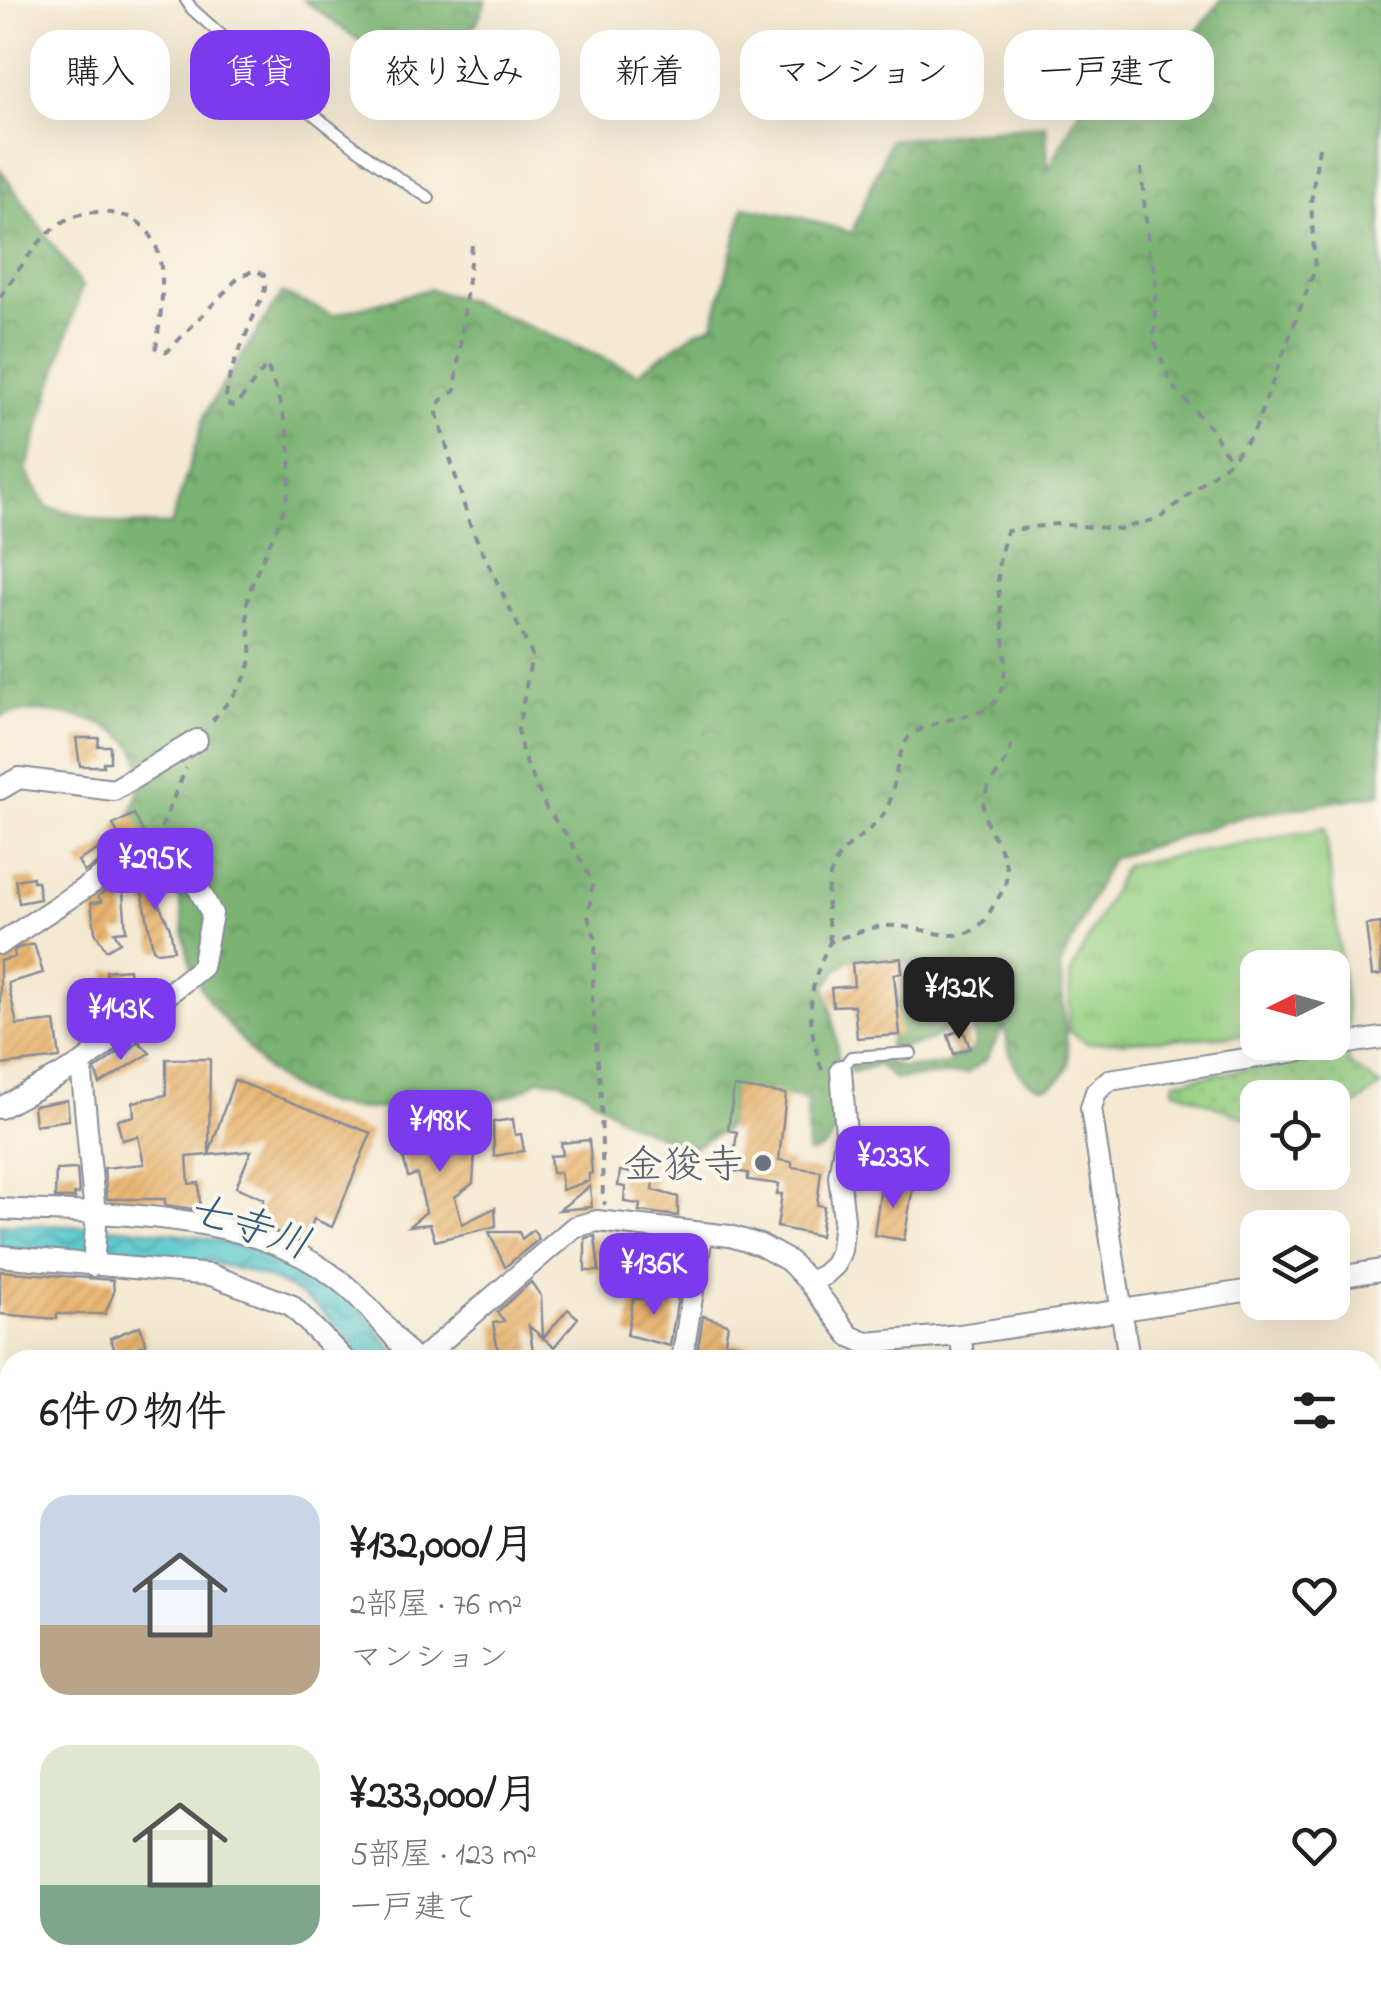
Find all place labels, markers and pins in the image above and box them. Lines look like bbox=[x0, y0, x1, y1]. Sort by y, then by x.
pin: ¥295K bbox=[85, 828, 225, 913]
pin: ¥132K bbox=[889, 957, 1029, 1042]
pin: ¥143K bbox=[51, 978, 191, 1063]
pin: ¥198K bbox=[370, 1090, 510, 1175]
pin: ¥233K bbox=[823, 1126, 963, 1211]
place label: 金狻寺 bbox=[623, 1138, 743, 1197]
marker: 金狻寺 bbox=[752, 1152, 774, 1174]
pin: ¥136K bbox=[584, 1233, 724, 1318]

